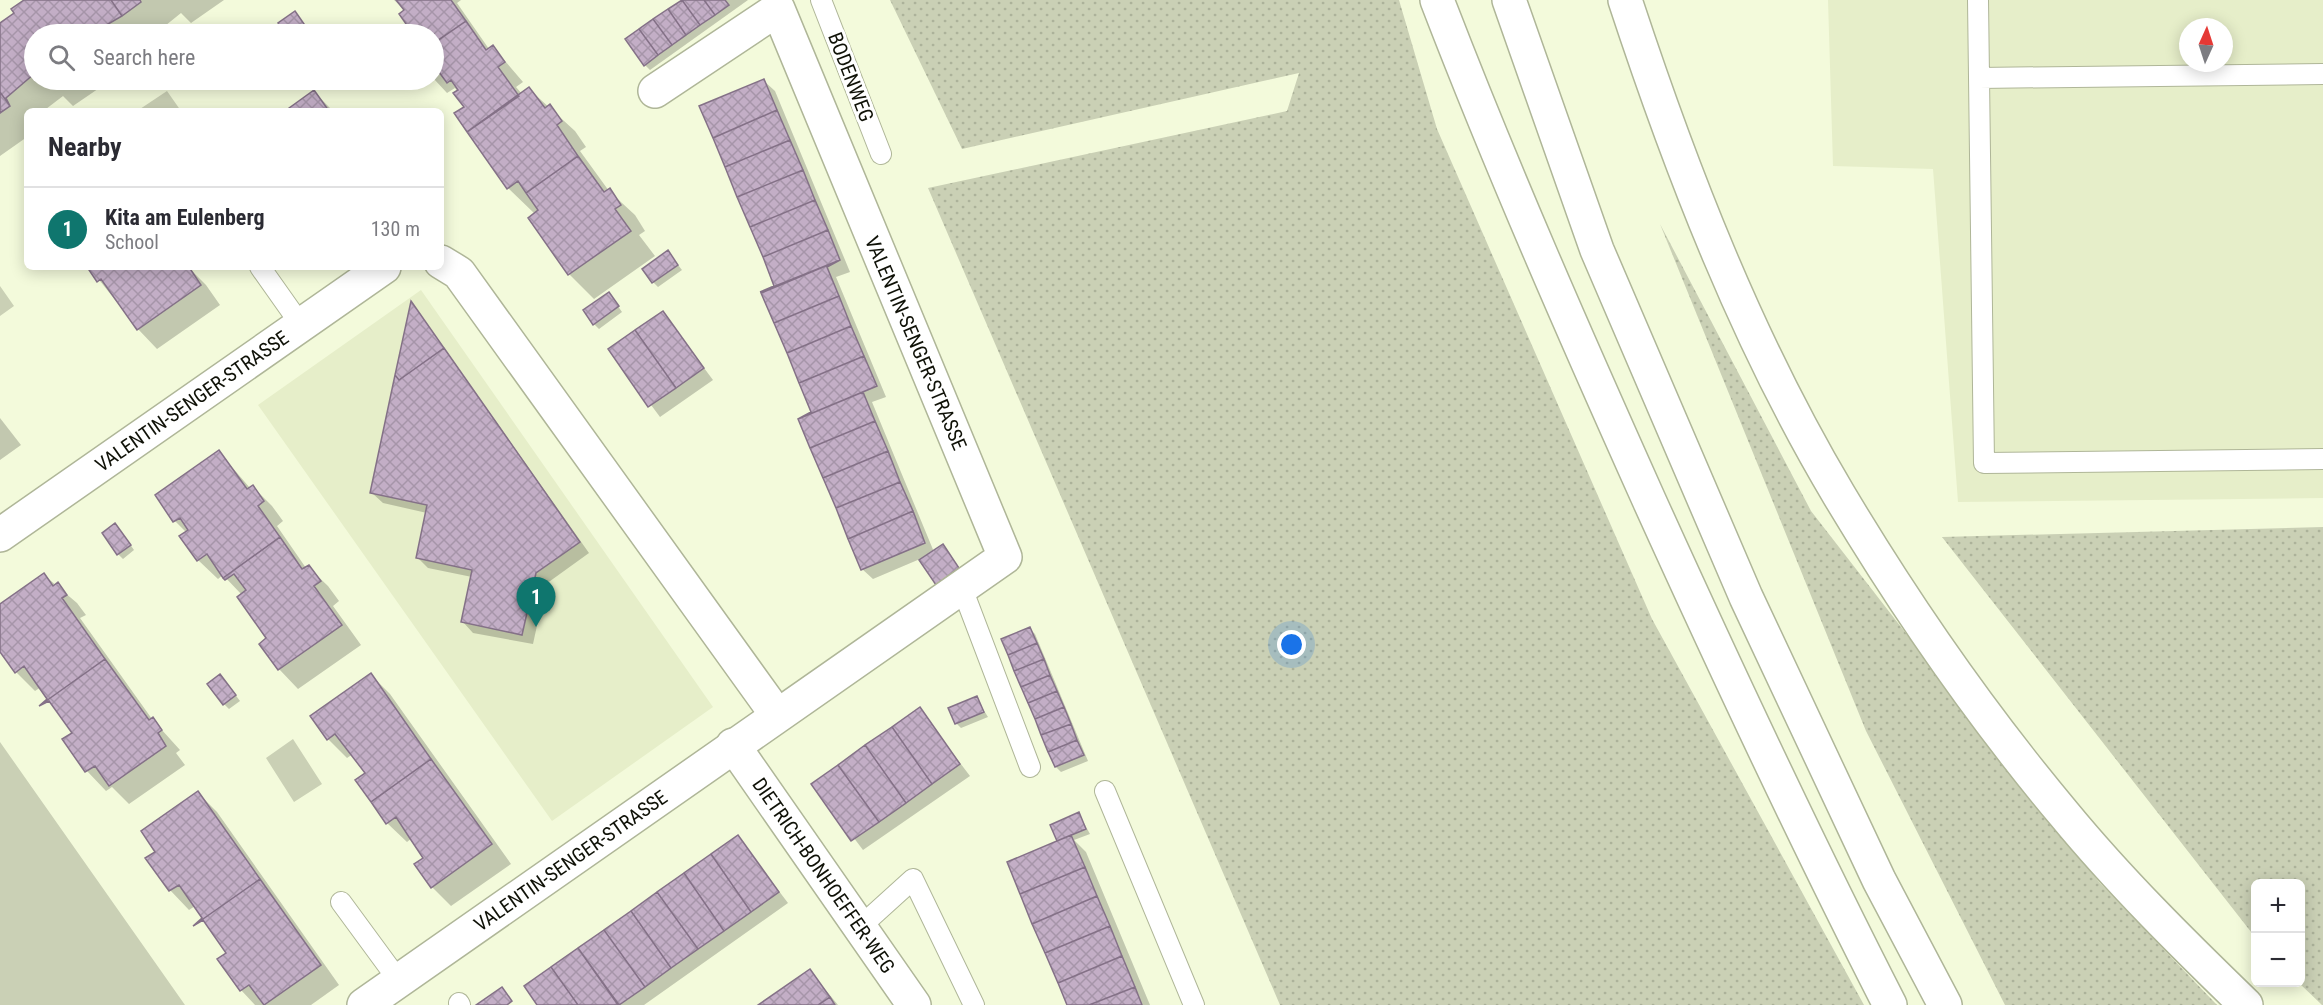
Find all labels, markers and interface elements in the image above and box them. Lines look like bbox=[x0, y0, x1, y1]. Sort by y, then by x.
north arrow bbox=[2179, 18, 2233, 72]
search box bbox=[24, 24, 444, 90]
street label: BODENWEG bbox=[823, 29, 879, 125]
icon: search bbox=[45, 41, 78, 74]
text: Search here bbox=[93, 45, 195, 70]
text: Nearby bbox=[48, 132, 122, 162]
text: Kita am Eulenberg bbox=[105, 205, 265, 230]
text: 1 bbox=[62, 217, 73, 241]
text: 130 m bbox=[371, 217, 420, 241]
text: School bbox=[105, 230, 159, 254]
street label: VALENTIN-SENGER-STRASSE bbox=[860, 232, 972, 454]
street label: VALENTIN-SENGER-STRASSE bbox=[91, 325, 293, 477]
pin: 1 bbox=[516, 578, 556, 627]
your location bbox=[1277, 630, 1306, 659]
street label: DIETRICH-BONHOEFFER-WEG bbox=[747, 773, 900, 978]
street label: VALENTIN-SENGER-STRASSE bbox=[469, 785, 672, 936]
map controls bbox=[2251, 879, 2305, 987]
button: + bbox=[2251, 879, 2305, 933]
button: − bbox=[2251, 933, 2305, 987]

